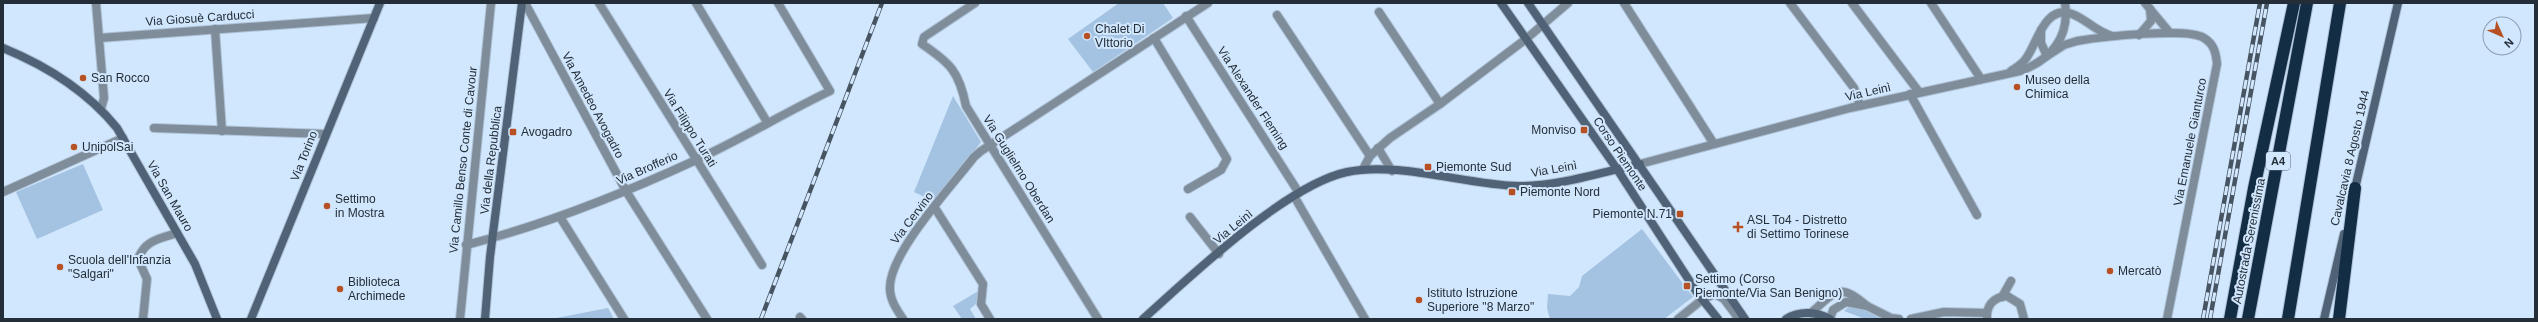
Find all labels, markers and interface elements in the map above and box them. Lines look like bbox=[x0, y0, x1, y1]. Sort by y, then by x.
street label: Via Giosuè Carducci bbox=[145, 7, 255, 29]
north arrow bbox=[2482, 16, 2522, 56]
place label: Chalet Di VIttorio bbox=[1095, 22, 1144, 50]
marker: Chalet Di VIttorio bbox=[1082, 31, 1092, 41]
text: N bbox=[2502, 36, 2516, 50]
street label: Via Alexander Fleming bbox=[1214, 44, 1292, 152]
street label: Via Amedeo Avogadro bbox=[559, 49, 627, 161]
street label: Via Camillo Benso Conte di Cavour bbox=[446, 66, 480, 254]
place label: San Rocco bbox=[91, 71, 150, 85]
marker: San Rocco bbox=[78, 73, 88, 83]
place label: Museo della Chimica bbox=[2025, 73, 2090, 101]
street label: Via Emanuele Gianturco bbox=[2171, 77, 2209, 207]
street label: Via Leinì bbox=[1844, 80, 1892, 104]
marker: Museo della Chimica bbox=[2012, 82, 2022, 92]
street label: Via Filippo Turati bbox=[660, 86, 720, 170]
street label: Cavalcavia 8 Agosto 1944 bbox=[2328, 89, 2373, 227]
street label: Via della Repubblica bbox=[477, 105, 505, 215]
street label: Via Guglielmo Oberdan bbox=[980, 112, 1058, 226]
street label: Corso Piemonte bbox=[1590, 114, 1650, 194]
place label: Monviso bbox=[1531, 123, 1576, 137]
place label: Avogadro bbox=[521, 125, 572, 139]
marker: Monviso bbox=[1579, 125, 1589, 135]
marker: Avogadro bbox=[508, 127, 518, 137]
street label: Via Torino bbox=[288, 129, 321, 183]
place label: UnipolSai bbox=[82, 140, 133, 154]
marker: UnipolSai bbox=[69, 142, 79, 152]
street label: Via Brofferio bbox=[614, 148, 680, 188]
road number: A4 bbox=[2266, 152, 2290, 170]
street label: Via San Mauro bbox=[144, 158, 196, 234]
street label: Via Leinì bbox=[1530, 158, 1578, 180]
place label: Piemonte Sud bbox=[1436, 160, 1511, 174]
marker: Piemonte Sud bbox=[1423, 162, 1433, 172]
street label: Autostrada Serenissima bbox=[2230, 177, 2268, 305]
place label: Piemonte Nord bbox=[1520, 185, 1600, 199]
marker: Piemonte Nord bbox=[1507, 187, 1517, 197]
street label: Via Cervino bbox=[888, 189, 936, 247]
place label: Settimo in Mostra bbox=[335, 192, 385, 220]
marker: Settimo in Mostra bbox=[322, 201, 332, 211]
street label: Via Leinì bbox=[1211, 207, 1255, 247]
place label: Piemonte N.71 bbox=[1593, 207, 1672, 221]
marker: Piemonte N.71 bbox=[1675, 209, 1685, 219]
place label: ASL To4 - Distretto di Settimo Torinese bbox=[1747, 213, 1849, 241]
marker: ASL To4 - Distretto di Settimo Torinese bbox=[1732, 221, 1744, 233]
place label: Scuola dell'Infanzia "Salgari" bbox=[68, 253, 171, 281]
marker: Scuola dell'Infanzia "Salgari" bbox=[55, 262, 65, 272]
place label: Mercatò bbox=[2118, 264, 2162, 278]
marker: Mercatò bbox=[2105, 266, 2115, 276]
place label: Settimo (Corso Piemonte/Via San Benigno) bbox=[1695, 272, 1842, 300]
place label: Biblioteca Archimede bbox=[348, 275, 406, 303]
marker: Settimo (Corso Piemonte/Via San Benigno) bbox=[1682, 281, 1692, 291]
marker: Biblioteca Archimede bbox=[335, 284, 345, 294]
place label: Istituto Istruzione Superiore "8 Marzo" bbox=[1427, 286, 1534, 314]
marker: Istituto Istruzione Superiore "8 Marzo" bbox=[1414, 295, 1424, 305]

